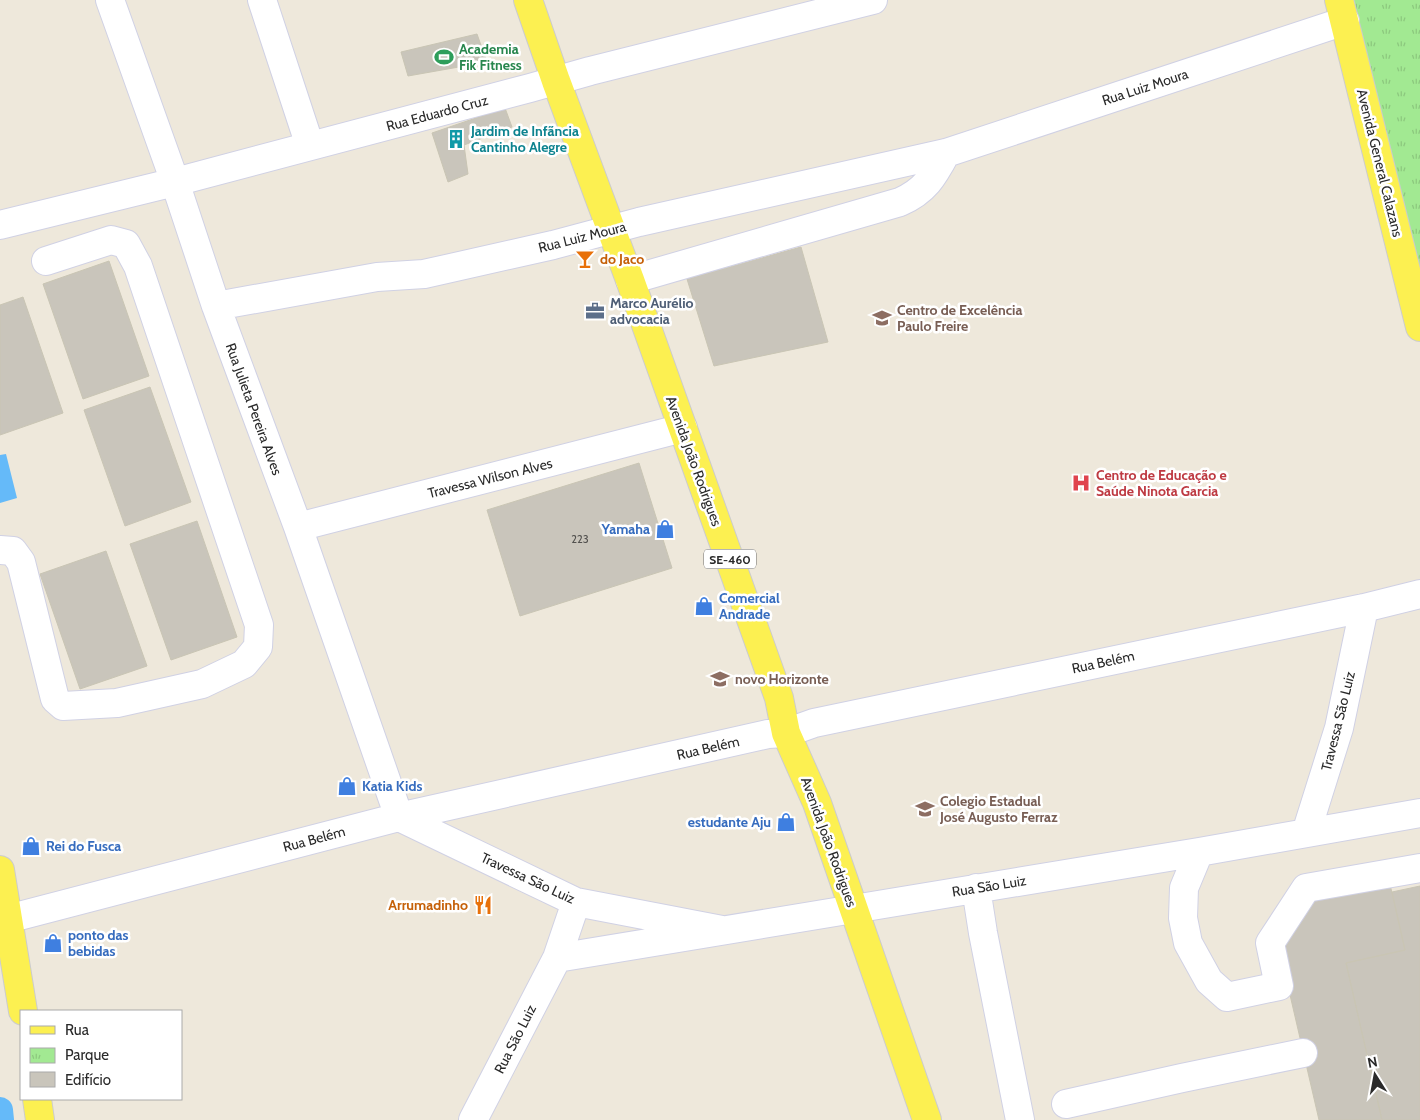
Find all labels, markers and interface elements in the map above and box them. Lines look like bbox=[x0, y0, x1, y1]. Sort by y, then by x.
place label: Academia Fik Fitness bbox=[459, 40, 522, 74]
sports icon: Academia Fik Fitness bbox=[433, 46, 455, 68]
street label: Rua Luiz Moura bbox=[1100, 64, 1191, 109]
street label: Avenida General Calazans bbox=[1353, 87, 1407, 239]
street label: Rua Eduardo Cruz bbox=[384, 91, 490, 135]
place label: Jardim de Infãncia Cantinho Alegre bbox=[470, 122, 579, 156]
building icon: Jardim de Infãncia Cantinho Alegre bbox=[445, 128, 467, 150]
street label: Rua Luiz Moura bbox=[536, 217, 628, 257]
bar icon: do Jaco bbox=[574, 248, 596, 270]
place label: do Jaco bbox=[600, 250, 644, 268]
place label: Marco Aurélio advocacia bbox=[610, 294, 693, 328]
office icon: Marco Aurélio advocacia bbox=[584, 300, 606, 322]
place label: Centro de Excelência Paulo Freire bbox=[897, 301, 1022, 335]
school or university icon: Centro de Excelência Paulo Freire bbox=[871, 307, 893, 329]
street label: Rua Julieta Pereira Alves bbox=[222, 340, 286, 478]
street label: Avenida João Rodrigues bbox=[662, 393, 726, 529]
street label: Travessa Wilson Alves bbox=[426, 454, 554, 502]
place label: Centro de Educação e Saúde Ninota Garcia bbox=[1096, 466, 1227, 500]
hospital icon: Centro de Educação e Saúde Ninota Garcia bbox=[1070, 472, 1092, 494]
shop icon: Yamaha bbox=[654, 518, 676, 540]
place label: Yamaha bbox=[601, 520, 650, 538]
house number: 223 bbox=[571, 532, 589, 546]
road number: SE-460 bbox=[704, 550, 756, 568]
place label: Comercial Andrade bbox=[719, 589, 780, 623]
shop icon: Comercial Andrade bbox=[693, 595, 715, 617]
street label: Rua Belém bbox=[1070, 647, 1136, 677]
school or university icon: novo Horizonte bbox=[709, 668, 731, 690]
street label: Travessa São Luiz bbox=[1317, 669, 1359, 773]
place label: novo Horizonte bbox=[735, 670, 829, 688]
street label: Rua Belém bbox=[675, 732, 741, 764]
street label: Avenida João Rodrigues bbox=[797, 774, 861, 910]
shop icon: Katia Kids bbox=[336, 775, 358, 797]
place label: Katia Kids bbox=[362, 777, 422, 795]
place label: Colegio Estadual José Augusto Ferraz bbox=[939, 792, 1058, 826]
school or university icon: Colegio Estadual José Augusto Ferraz bbox=[914, 798, 936, 820]
shop icon: estudante Aju bbox=[775, 811, 797, 833]
place label: estudante Aju bbox=[688, 813, 771, 831]
street label: Rua Belém bbox=[281, 822, 347, 856]
shop icon: Rei do Fusca bbox=[20, 835, 42, 857]
place label: Rei do Fusca bbox=[46, 837, 121, 855]
street label: Travessa São Luiz bbox=[478, 848, 578, 908]
street label: Rua São Luiz bbox=[951, 871, 1028, 901]
restaurant icon: Arrumadinho bbox=[472, 894, 494, 916]
place label: Arrumadinho bbox=[388, 896, 468, 914]
place label: ponto das bebidas bbox=[68, 926, 129, 960]
shop icon: ponto das bebidas bbox=[42, 932, 64, 954]
street label: Rua São Luiz bbox=[490, 1001, 540, 1077]
legend bbox=[20, 1010, 182, 1100]
text: Rua bbox=[65, 1021, 90, 1039]
text: Parque bbox=[65, 1046, 109, 1064]
north arrow bbox=[1350, 1050, 1400, 1100]
text: N bbox=[1366, 1052, 1379, 1072]
text: Edifício bbox=[65, 1071, 111, 1089]

